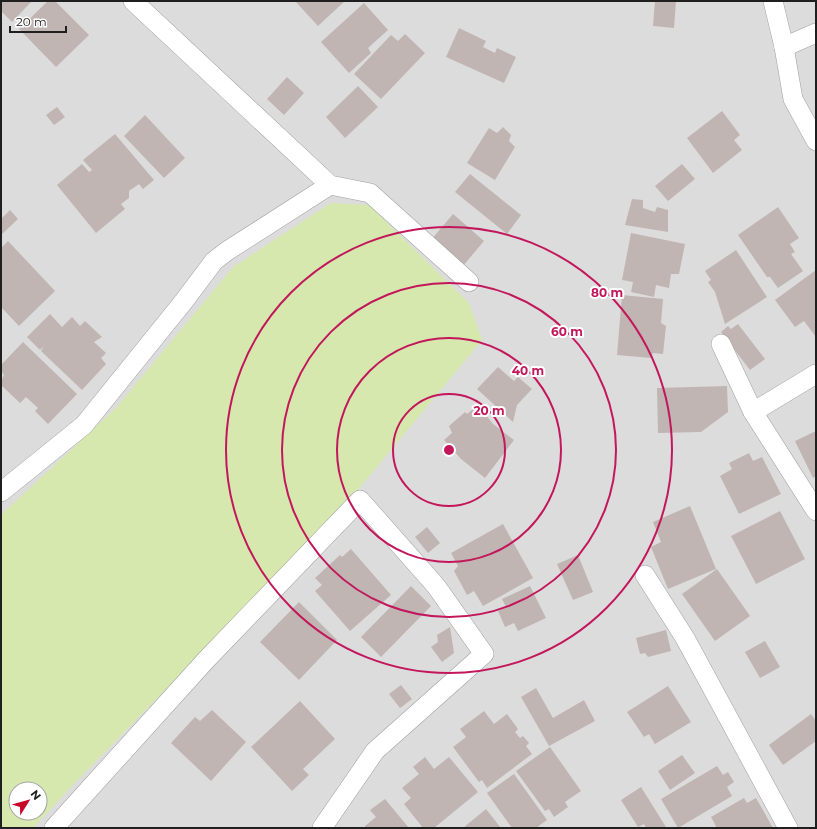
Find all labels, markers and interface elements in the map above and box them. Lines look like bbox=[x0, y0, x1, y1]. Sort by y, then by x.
scale bar bbox=[10, 8, 66, 34]
text: 20 m bbox=[16, 14, 47, 29]
text: 80 m bbox=[591, 285, 623, 300]
text: 60 m bbox=[551, 324, 583, 339]
text: 40 m bbox=[512, 363, 544, 378]
text: 20 m bbox=[473, 403, 505, 418]
centre of rings bbox=[442, 443, 456, 457]
north arrow bbox=[8, 781, 48, 821]
text: N bbox=[28, 787, 44, 803]

